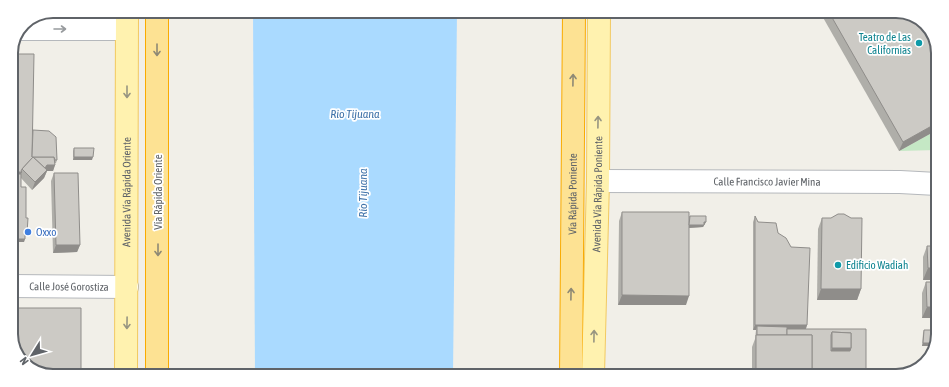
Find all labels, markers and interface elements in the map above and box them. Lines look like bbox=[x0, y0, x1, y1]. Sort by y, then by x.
one-way arrow bbox=[53, 26, 66, 33]
place label: Teatro de Las Californias bbox=[859, 31, 911, 56]
marker: Teatro de Las Californias bbox=[914, 38, 924, 48]
one-way arrow bbox=[153, 43, 161, 56]
one-way arrow bbox=[570, 74, 577, 87]
one-way arrow bbox=[123, 85, 131, 98]
water label: Rio Tijuana bbox=[330, 107, 380, 121]
one-way arrow bbox=[594, 116, 602, 129]
street label: Avenida Vía Rápida Poniente bbox=[590, 136, 604, 252]
street label: Avenida Vía Rápida Oriente bbox=[120, 137, 133, 247]
street label: Vía Rápida Poniente bbox=[566, 153, 579, 235]
street label: Vía Rápida Oriente bbox=[152, 154, 164, 230]
water label: Río Tijuana bbox=[356, 168, 370, 218]
street label: Calle Francisco Javier Mina bbox=[713, 175, 821, 188]
place label: Oxxo bbox=[36, 226, 56, 238]
marker: Oxxo bbox=[23, 227, 33, 237]
one-way arrow bbox=[154, 243, 162, 256]
place label: Edificio Wadiah bbox=[846, 259, 908, 271]
marker: Edificio Wadiah bbox=[833, 260, 843, 270]
street label: Calle José Gorostiza bbox=[29, 280, 109, 293]
one-way arrow bbox=[567, 288, 575, 301]
one-way arrow bbox=[123, 316, 131, 329]
one-way arrow bbox=[590, 330, 597, 343]
north arrow bbox=[12, 335, 52, 375]
text: N bbox=[17, 355, 31, 367]

